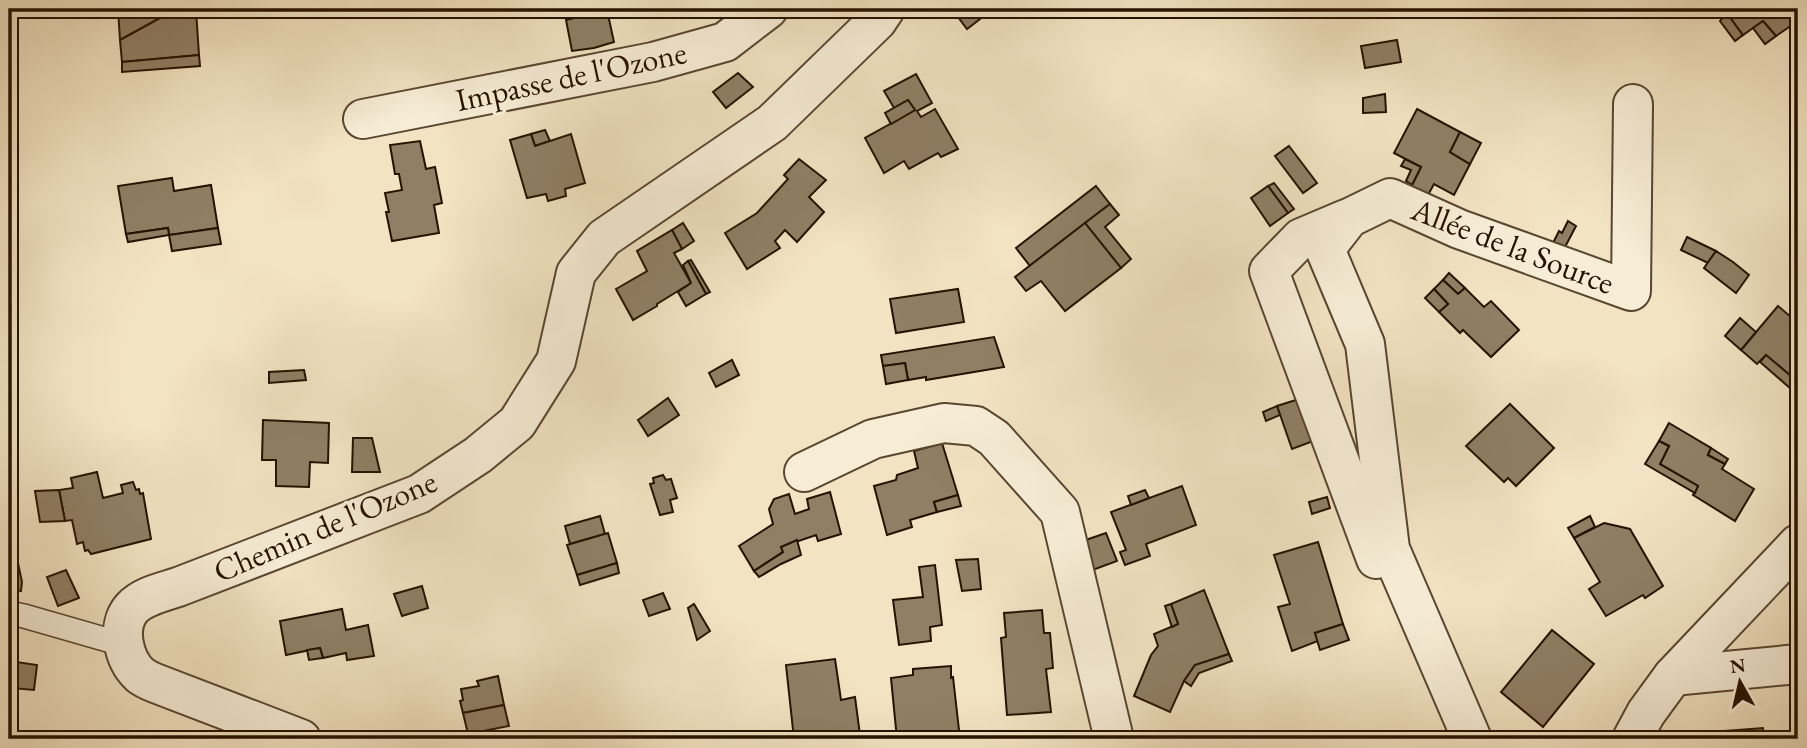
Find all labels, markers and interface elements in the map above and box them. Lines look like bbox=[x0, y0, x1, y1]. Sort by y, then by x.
street label: Impasse de l'Ozone bbox=[452, 31, 690, 121]
street label: Allée de la Source bbox=[1405, 188, 1620, 304]
street label: Chemin de l'Ozone bbox=[207, 460, 443, 592]
north arrow bbox=[1706, 646, 1776, 716]
text: N bbox=[1728, 652, 1748, 679]

